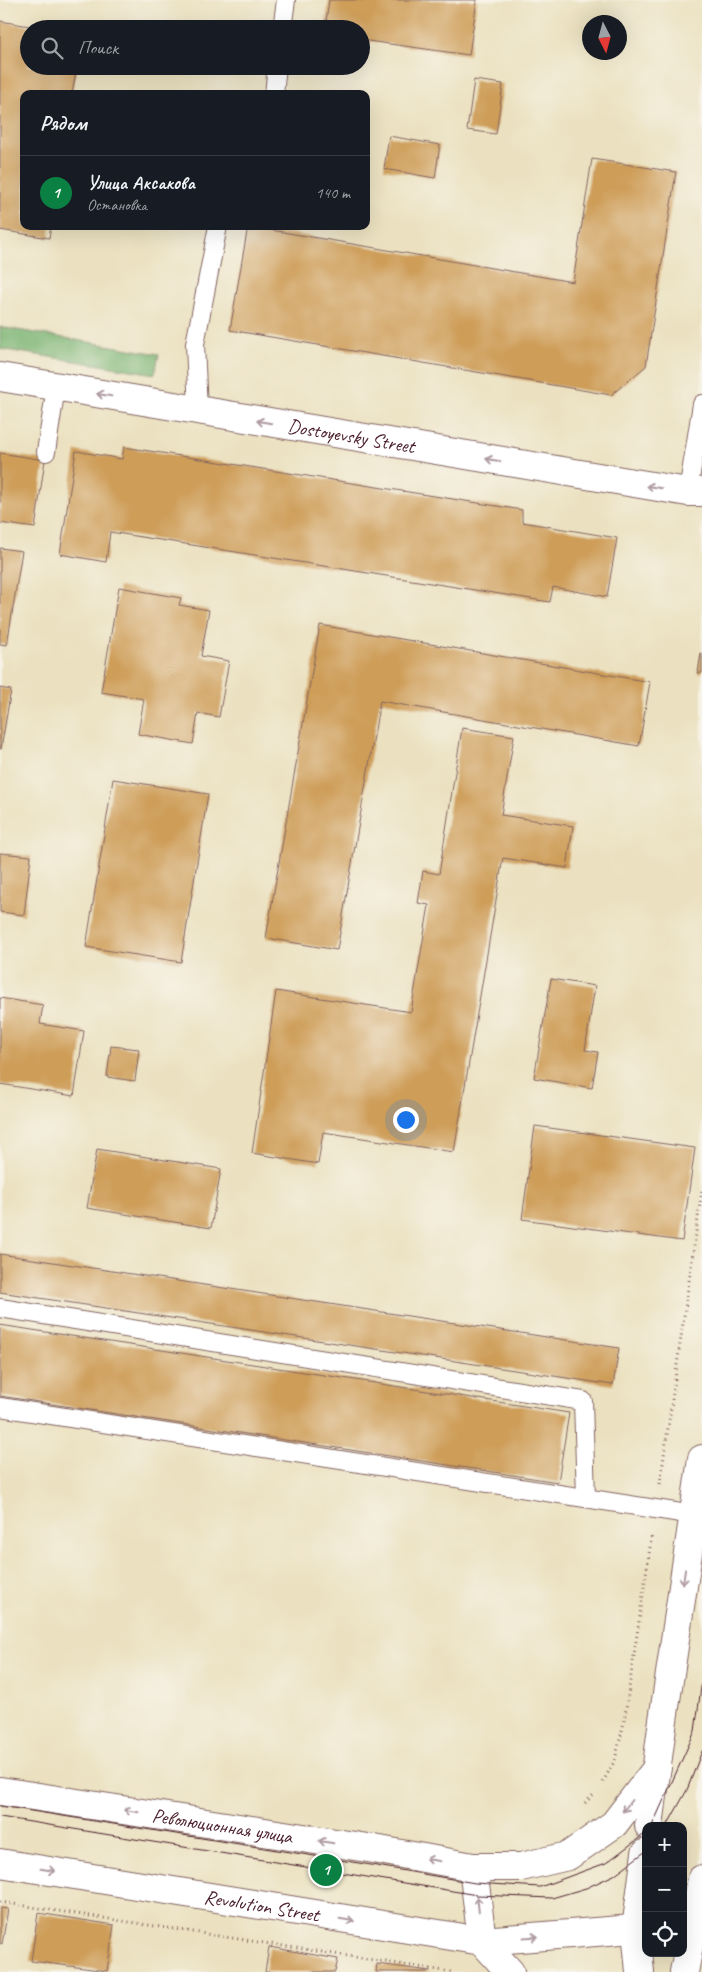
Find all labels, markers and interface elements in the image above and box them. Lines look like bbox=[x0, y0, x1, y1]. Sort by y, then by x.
north arrow bbox=[582, 15, 627, 60]
search box bbox=[20, 20, 370, 75]
icon: search bbox=[38, 34, 66, 62]
text: Поиск bbox=[78, 36, 118, 60]
text: Рядом bbox=[40, 110, 87, 136]
text: Улица Аксакова bbox=[87, 171, 195, 195]
text: 1 bbox=[52, 183, 60, 203]
text: 140 m bbox=[316, 183, 350, 203]
text: Остановка bbox=[87, 195, 147, 215]
one-way arrow bbox=[96, 389, 112, 399]
street label: Dostoyevsky Street bbox=[286, 413, 419, 459]
one-way arrow bbox=[257, 416, 273, 426]
one-way arrow bbox=[486, 454, 502, 464]
one-way arrow bbox=[646, 481, 662, 491]
your location bbox=[393, 1107, 419, 1133]
one-way arrow bbox=[679, 1568, 689, 1584]
one-way arrow bbox=[622, 1800, 633, 1813]
street label: Революционная улица bbox=[150, 1802, 295, 1849]
one-way arrow bbox=[123, 1806, 139, 1816]
map controls bbox=[642, 1822, 687, 1957]
button: + bbox=[642, 1822, 687, 1867]
one-way arrow bbox=[318, 1836, 334, 1846]
pin: 1 bbox=[310, 1851, 342, 1889]
one-way arrow bbox=[425, 1854, 441, 1864]
one-way arrow bbox=[40, 1866, 56, 1876]
button: − bbox=[642, 1867, 687, 1912]
street label: Revolution Street bbox=[202, 1884, 323, 1927]
one-way arrow bbox=[473, 1896, 483, 1912]
button: locate bbox=[642, 1912, 687, 1957]
one-way arrow bbox=[338, 1915, 354, 1925]
one-way arrow bbox=[522, 1932, 538, 1942]

